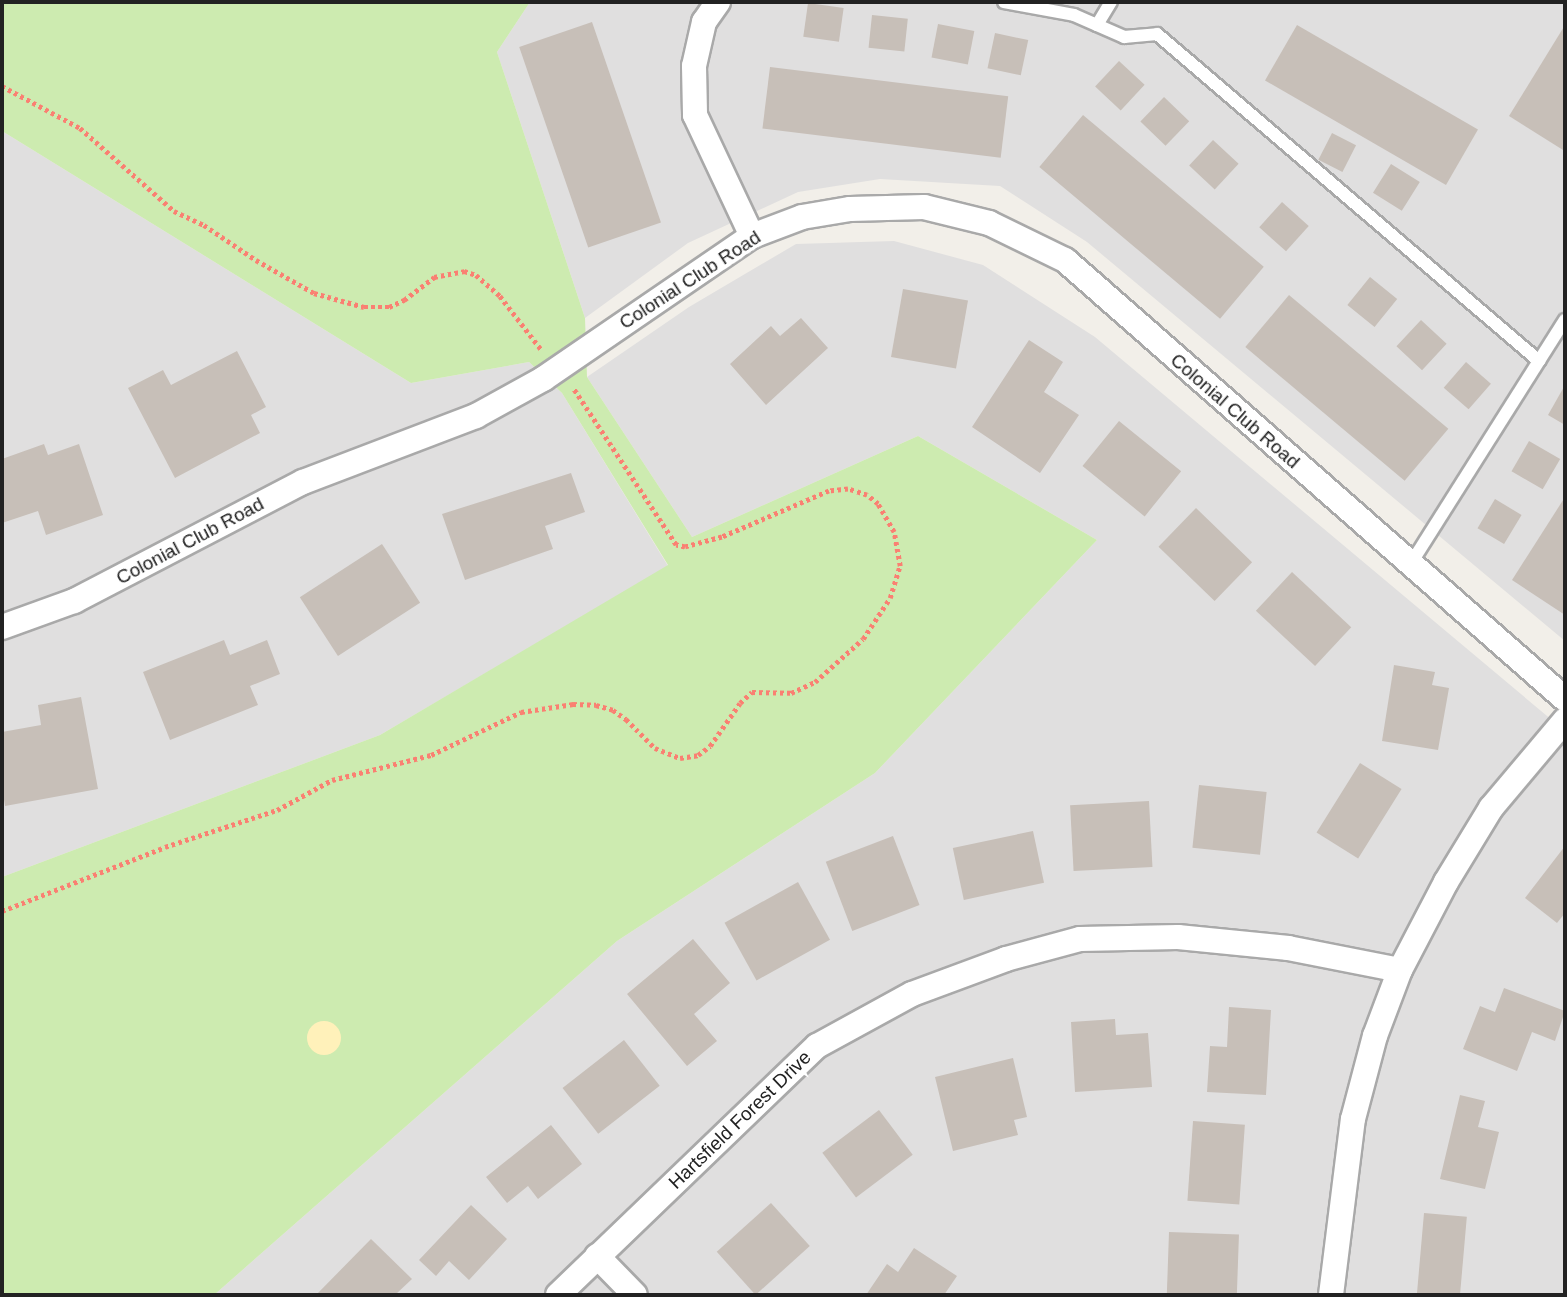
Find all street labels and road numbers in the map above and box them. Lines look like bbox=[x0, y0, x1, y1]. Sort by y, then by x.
street label: Colonial Club Road bbox=[615, 226, 765, 334]
street label: Colonial Club Road bbox=[1166, 349, 1304, 473]
street label: Colonial Club Road bbox=[112, 493, 268, 589]
street label: Hartsfield Forest Drive bbox=[664, 1046, 816, 1194]

